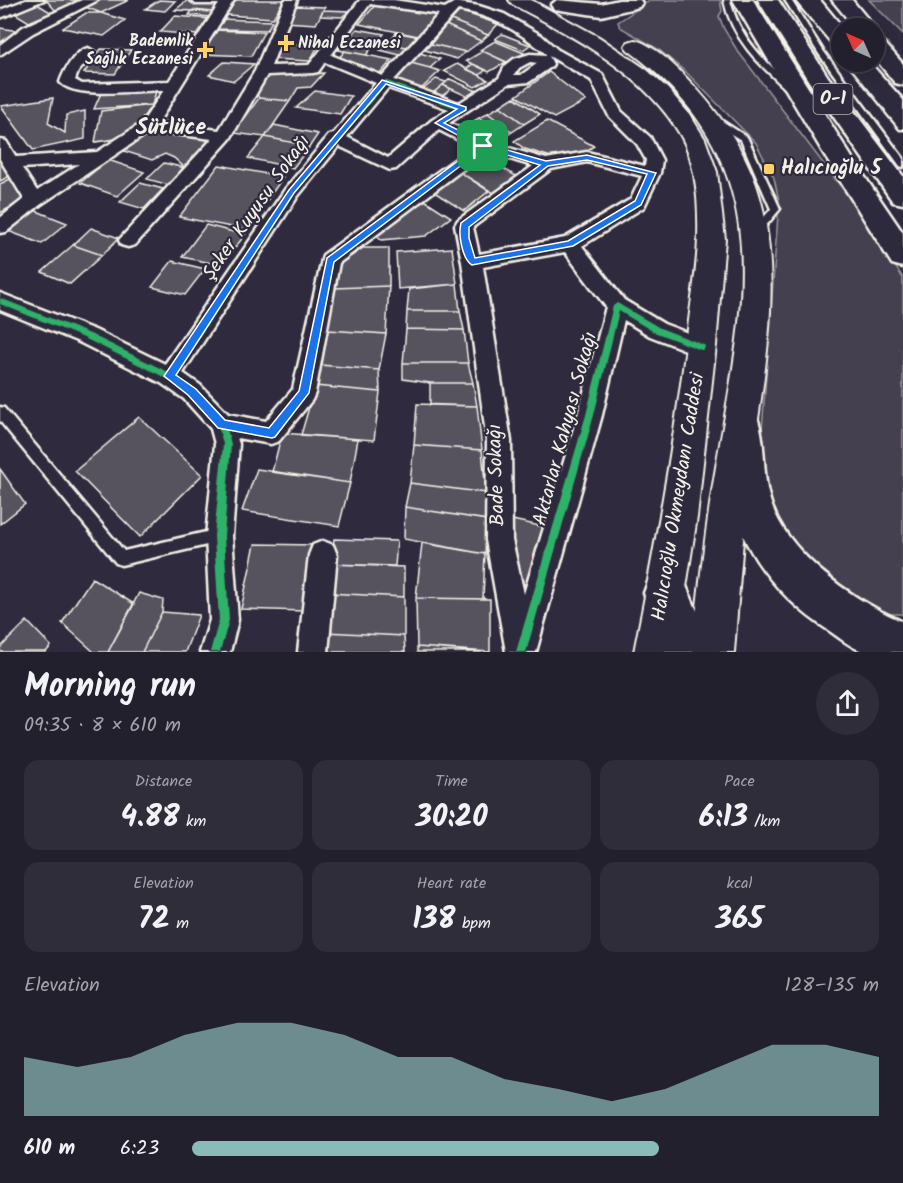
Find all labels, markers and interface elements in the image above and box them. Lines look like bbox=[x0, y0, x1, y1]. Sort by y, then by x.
north arrow bbox=[831, 18, 885, 72]
map controls bbox=[831, 18, 885, 72]
place label: Bademlik Sağlık Eczanesi bbox=[85, 29, 194, 72]
place label: Nihal Eczanesi bbox=[298, 31, 401, 56]
marker: Nihal Eczanesi bbox=[279, 36, 293, 50]
marker: Bademlik Sağlık Eczanesi bbox=[198, 43, 212, 57]
road number: O-1 bbox=[814, 84, 852, 114]
district label: Sütlüce bbox=[136, 111, 207, 146]
pin bbox=[457, 120, 508, 171]
street label: Şeker Kuyusu Sokağı bbox=[194, 128, 320, 288]
icon: arrive bbox=[466, 129, 499, 162]
place label: Halıcıoğlu 5 bbox=[781, 153, 883, 185]
marker: Halıcıoğlu 5 bbox=[762, 162, 776, 176]
street label: Aktarlar Kahyası Sokağı bbox=[525, 328, 607, 530]
street label: Halıcıoğlu Okmeydanı Caddesi bbox=[644, 369, 715, 623]
street label: Bade Sokağı bbox=[479, 423, 515, 527]
text: Morning run bbox=[24, 661, 196, 714]
button: share bbox=[816, 672, 879, 735]
text: 09:35 · 8 × 610 m bbox=[24, 710, 181, 742]
text: Distance bbox=[135, 769, 192, 794]
text: Time bbox=[435, 769, 468, 794]
text: Pace bbox=[724, 769, 755, 794]
text: 4.88 bbox=[121, 794, 180, 842]
text: 30:20 bbox=[415, 794, 488, 842]
text: 6:13 bbox=[699, 794, 748, 842]
text: km bbox=[180, 809, 206, 834]
text: /km bbox=[748, 809, 780, 834]
text: Elevation bbox=[133, 871, 194, 896]
text: Heart rate bbox=[417, 871, 486, 896]
text: kcal bbox=[726, 871, 753, 896]
text: 72 bbox=[138, 896, 170, 944]
text: 138 bbox=[412, 896, 455, 944]
text: 365 bbox=[716, 896, 763, 944]
text: m bbox=[170, 911, 189, 936]
text: bpm bbox=[455, 911, 491, 936]
text: Elevation bbox=[24, 970, 100, 1002]
text: 128–135 m bbox=[784, 970, 879, 1002]
text: 610 m bbox=[24, 1133, 75, 1165]
text: 6:23 bbox=[120, 1133, 159, 1165]

